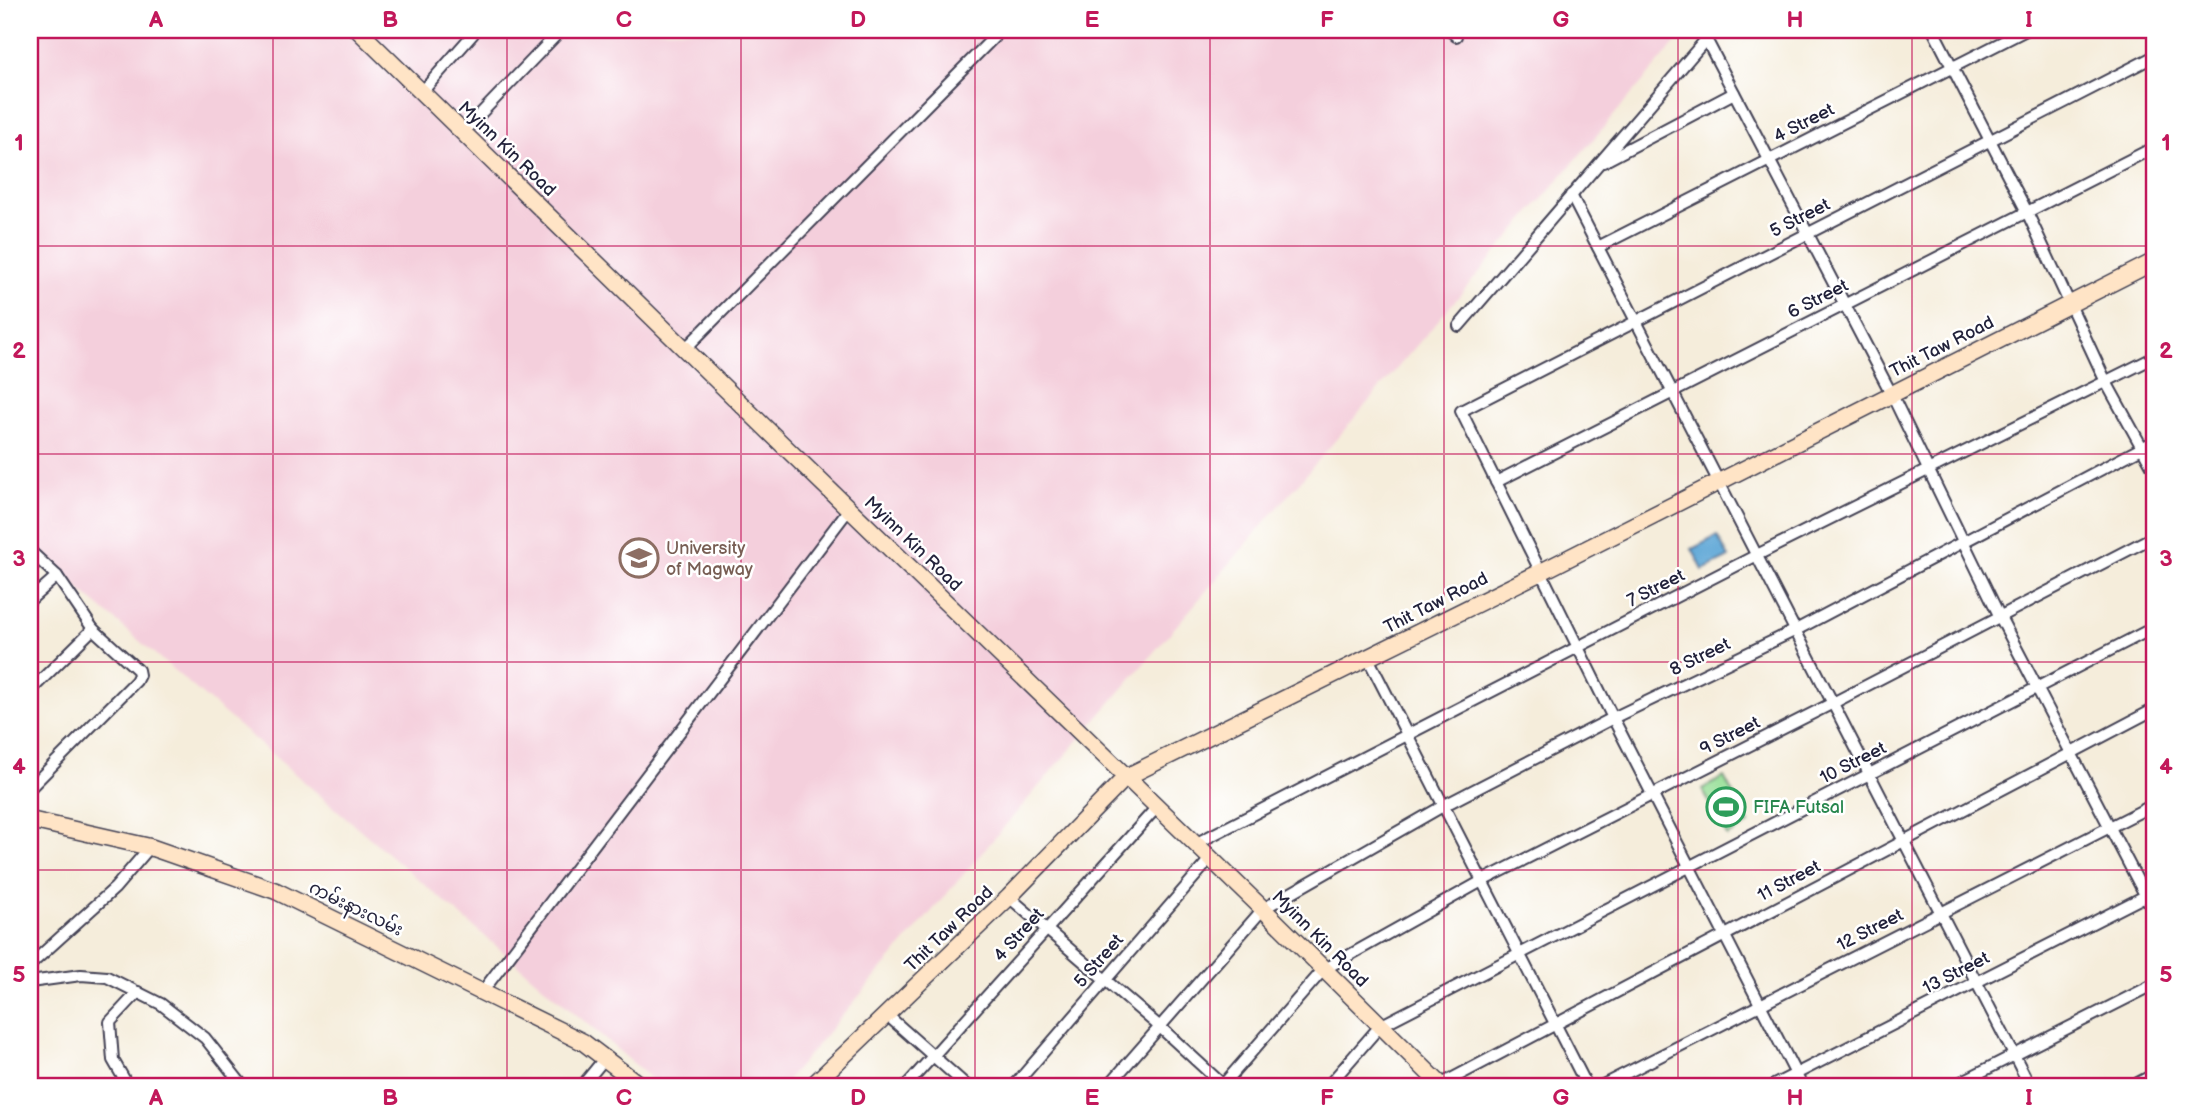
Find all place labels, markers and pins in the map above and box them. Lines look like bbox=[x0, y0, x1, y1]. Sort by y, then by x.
school or university icon: University of Magway bbox=[618, 537, 660, 579]
place label: University of Magway bbox=[666, 538, 754, 580]
sports icon: FIFA Futsal bbox=[1705, 786, 1747, 828]
place label: FIFA Futsal bbox=[1753, 797, 1844, 818]

